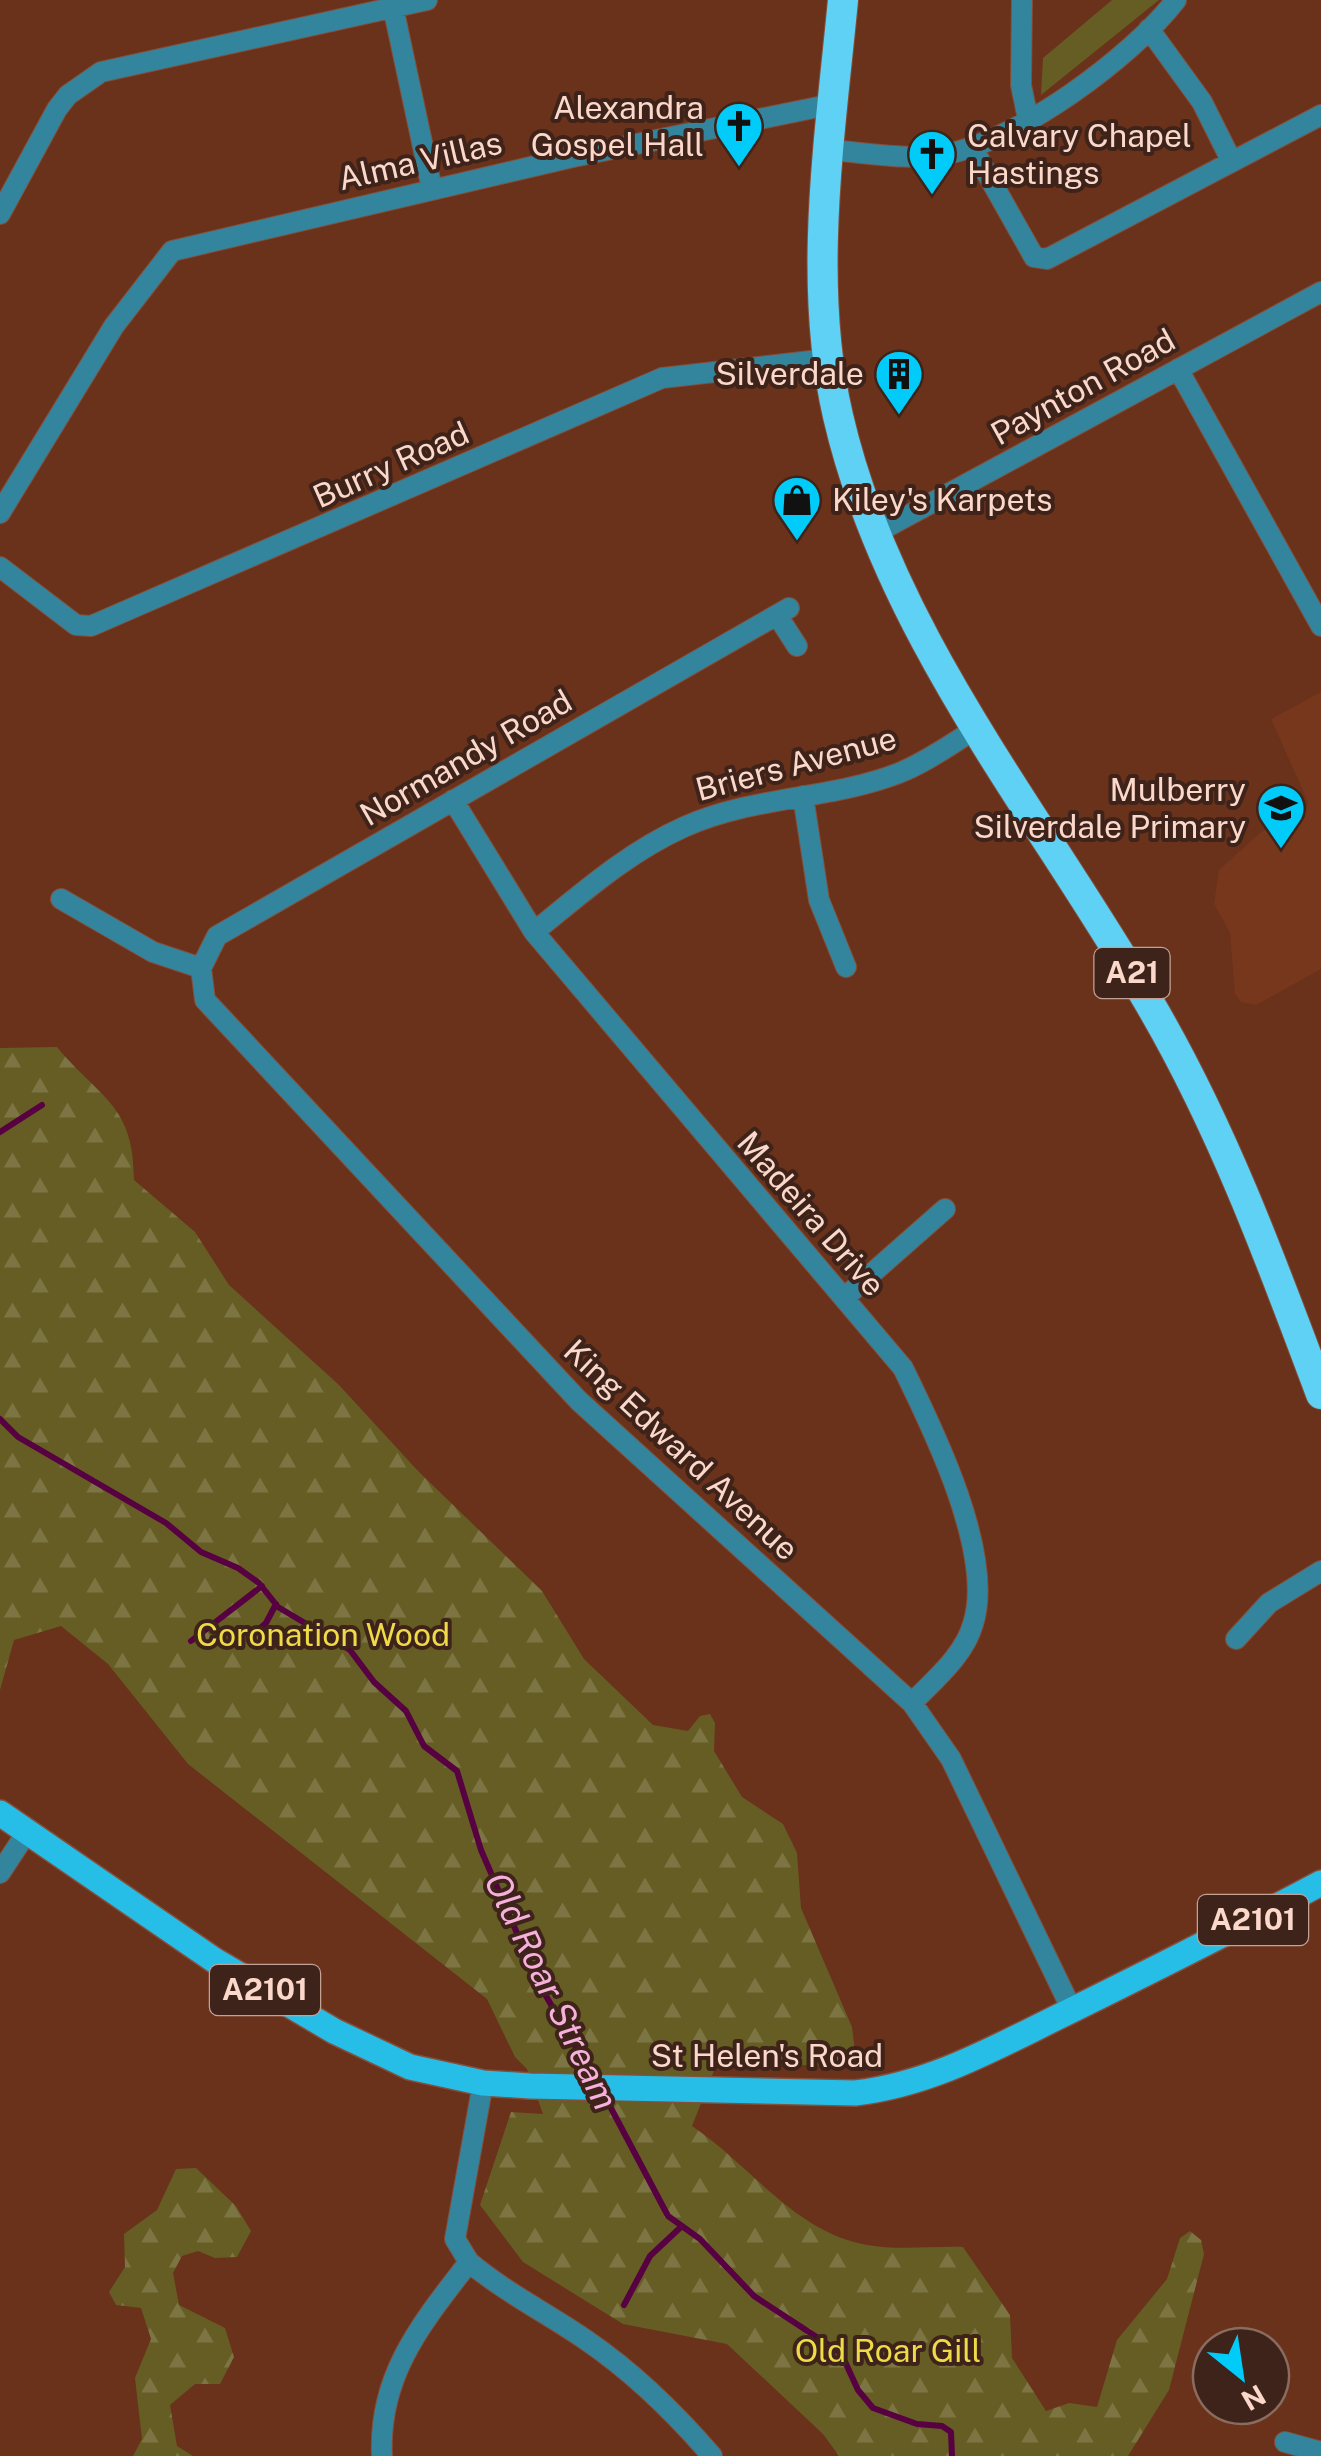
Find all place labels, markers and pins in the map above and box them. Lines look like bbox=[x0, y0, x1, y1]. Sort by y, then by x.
place label: Alexandra Gospel Hall bbox=[531, 89, 704, 163]
church icon: Alexandra Gospel Hall bbox=[713, 100, 765, 168]
place label: Calvary Chapel Hastings bbox=[967, 117, 1192, 191]
church icon: Calvary Chapel Hastings bbox=[906, 128, 958, 196]
building icon: Silverdale bbox=[873, 348, 925, 416]
place label: Silverdale bbox=[715, 355, 864, 392]
shop icon: Kiley's Karpets bbox=[771, 474, 823, 542]
place label: Kiley's Karpets bbox=[832, 481, 1052, 518]
place label: Mulberry Silverdale Primary bbox=[973, 771, 1246, 845]
school or university icon: Mulberry Silverdale Primary bbox=[1255, 782, 1307, 850]

